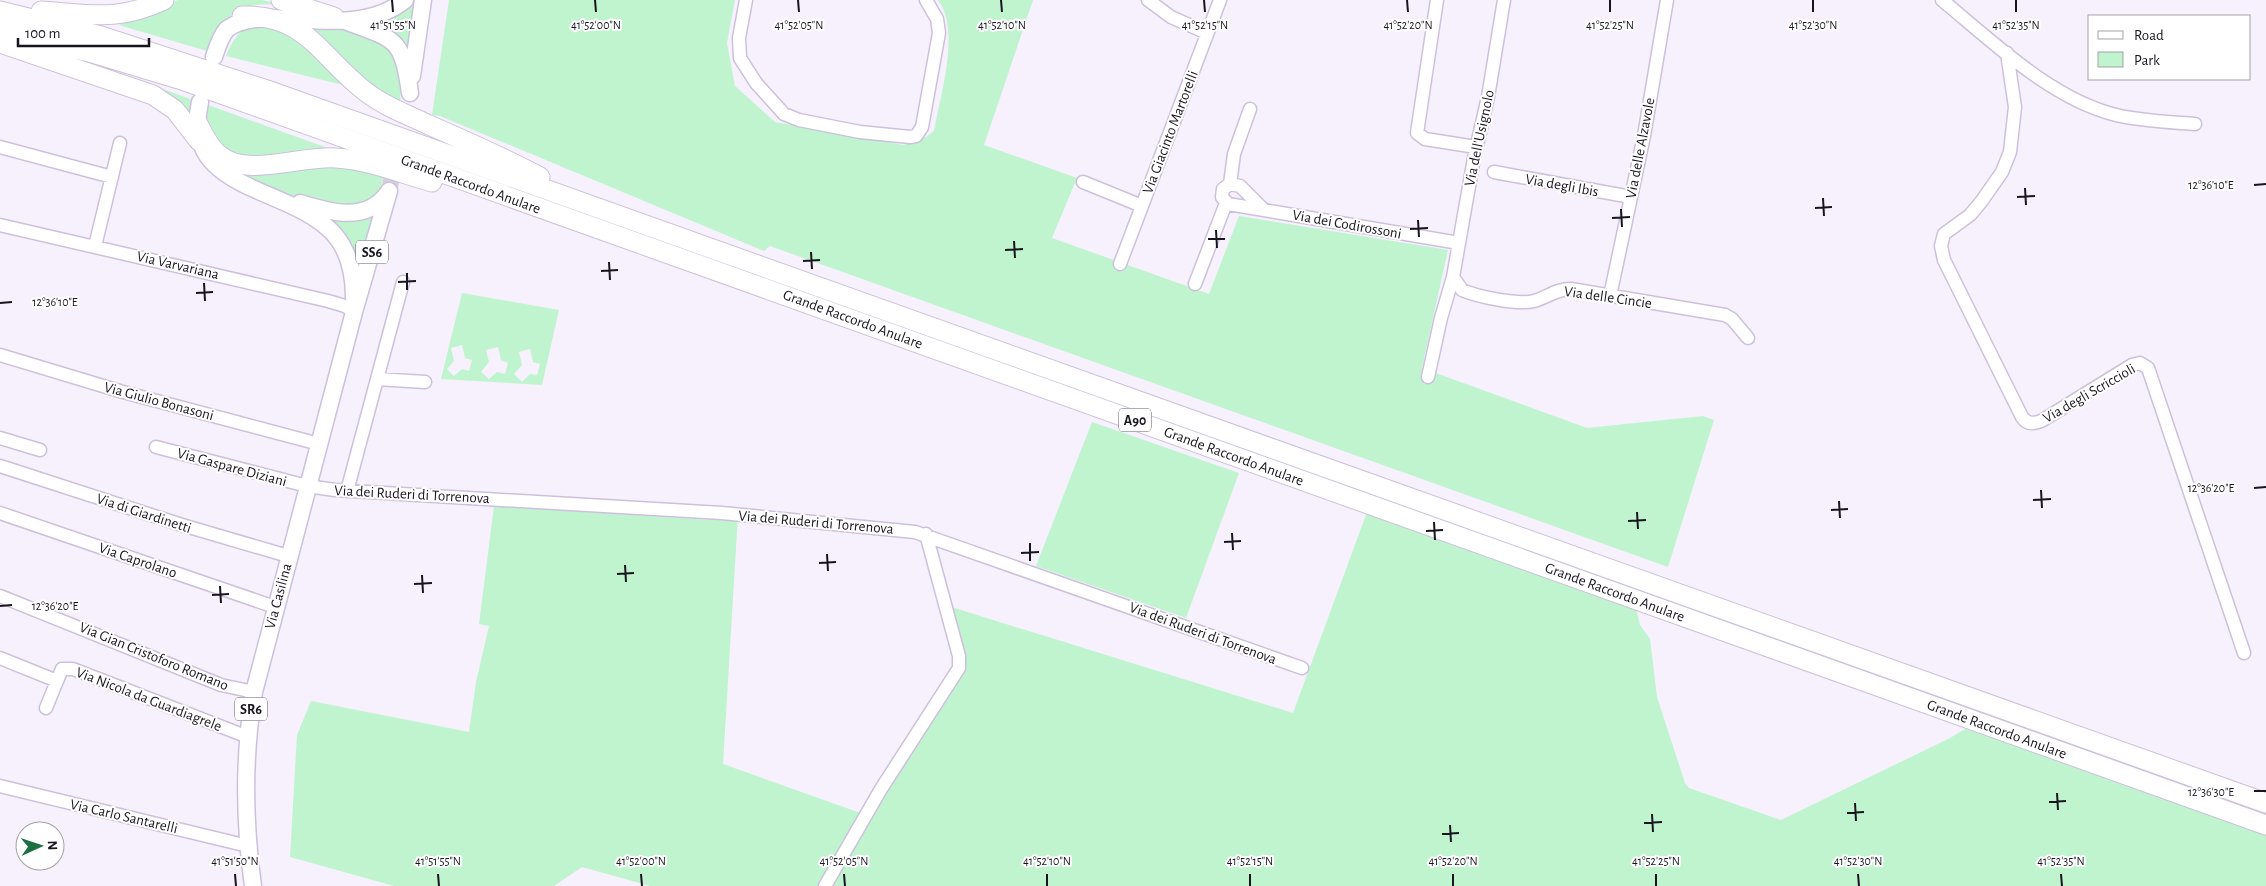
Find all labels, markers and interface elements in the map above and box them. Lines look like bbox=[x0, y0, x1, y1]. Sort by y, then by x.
scale bar bbox=[18, 15, 149, 47]
legend bbox=[2088, 15, 2251, 80]
text: 41°51'55"N bbox=[370, 19, 416, 31]
text: 41°52'00"N bbox=[571, 19, 621, 31]
text: 41°52'05"N bbox=[775, 19, 823, 31]
text: 41°52'10"N bbox=[978, 19, 1026, 31]
text: 41°52'15"N bbox=[1182, 19, 1228, 31]
text: 41°52'20"N bbox=[1383, 19, 1433, 31]
text: 41°52'25"N bbox=[1586, 19, 1634, 31]
text: 41°52'30"N bbox=[1789, 19, 1837, 31]
text: 41°52'35"N bbox=[1992, 19, 2040, 31]
text: 100 m bbox=[25, 26, 60, 41]
text: Road bbox=[2134, 28, 2164, 43]
text: Park bbox=[2134, 53, 2160, 68]
street label: Via Giacinto Martorelli bbox=[1140, 69, 1201, 196]
street label: Via dell'Usignolo bbox=[1462, 89, 1497, 188]
street label: Via delle Alzavole bbox=[1623, 96, 1658, 200]
street label: Grande Raccordo Anulare bbox=[399, 152, 543, 217]
street label: Via degli Ibis bbox=[1524, 172, 1600, 199]
text: 12°36'10"E bbox=[2188, 179, 2234, 191]
street label: Via dei Codirossoni bbox=[1291, 208, 1403, 241]
road number: SS6 bbox=[356, 240, 388, 264]
street label: Via Varvariana bbox=[135, 249, 220, 282]
street label: Via delle Cincie bbox=[1563, 284, 1653, 311]
street label: Grande Raccordo Anulare bbox=[781, 287, 925, 352]
text: 12°36'10"E bbox=[32, 296, 78, 308]
street label: Via degli Scriccioli bbox=[2041, 361, 2138, 426]
street label: Via Giulio Bonasoni bbox=[102, 380, 215, 423]
road number: A90 bbox=[1119, 408, 1151, 432]
street label: Grande Raccordo Anulare bbox=[1162, 424, 1306, 489]
street label: Via Gaspare Diziani bbox=[175, 446, 288, 489]
text: 12°36'20"E bbox=[2188, 482, 2235, 494]
street label: Via dei Ruderi di Torrenova bbox=[334, 483, 490, 506]
street label: Via di Giardinetti bbox=[95, 491, 193, 536]
street label: Via dei Ruderi di Torrenova bbox=[738, 508, 894, 537]
street label: Via Caprolano bbox=[97, 540, 179, 581]
street label: Grande Raccordo Anulare bbox=[1543, 560, 1687, 625]
street label: Via Casilina bbox=[263, 562, 294, 631]
text: 12°36'20"E bbox=[32, 600, 79, 612]
street label: Via dei Ruderi di Torrenova bbox=[1127, 600, 1279, 667]
street label: Via Gian Cristoforo Romano bbox=[77, 620, 230, 693]
street label: Via Nicola da Guardiagrele bbox=[74, 665, 224, 734]
street label: Grande Raccordo Anulare bbox=[1925, 697, 2069, 762]
road number: SR6 bbox=[235, 698, 267, 721]
text: 12°36'30"E bbox=[2188, 786, 2234, 798]
street label: Via Carlo Santarelli bbox=[69, 797, 179, 836]
north arrow bbox=[15, 821, 65, 871]
text: N bbox=[45, 840, 59, 851]
text: 41°51'50"N bbox=[211, 855, 259, 867]
text: 41°51'55"N bbox=[415, 855, 461, 867]
text: 41°52'00"N bbox=[616, 855, 666, 867]
text: 41°52'05"N bbox=[820, 855, 868, 867]
text: 41°52'10"N bbox=[1023, 855, 1071, 867]
text: 41°52'15"N bbox=[1227, 855, 1273, 867]
text: 41°52'20"N bbox=[1428, 855, 1478, 867]
text: 41°52'25"N bbox=[1632, 855, 1680, 867]
text: 41°52'30"N bbox=[1834, 855, 1882, 867]
text: 41°52'35"N bbox=[2037, 855, 2085, 867]

